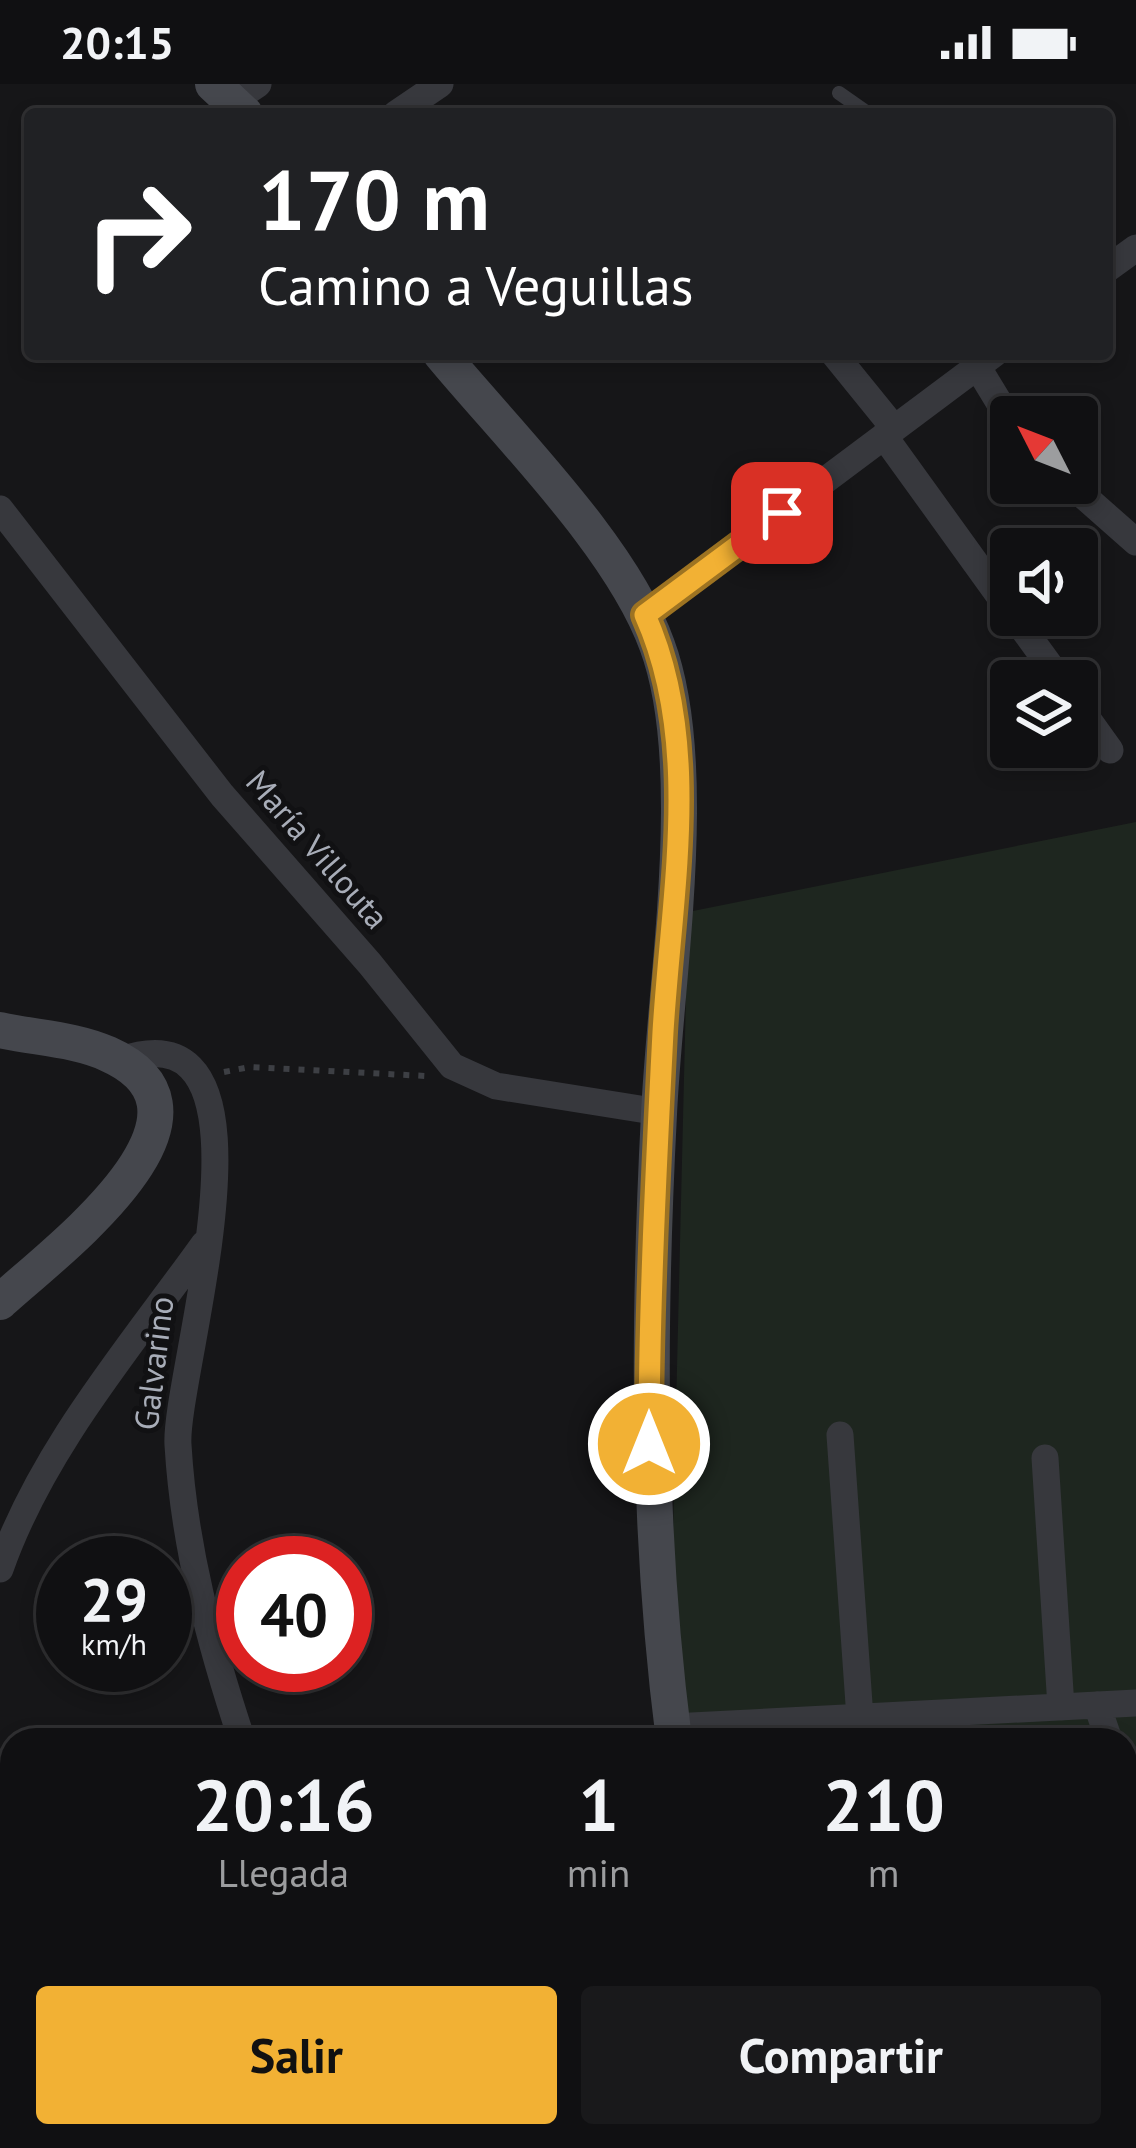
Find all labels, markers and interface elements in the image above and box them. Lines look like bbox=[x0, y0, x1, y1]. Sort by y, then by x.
text: 20:15 bbox=[60, 13, 174, 71]
text: 170 m bbox=[258, 144, 490, 253]
icon: right bbox=[60, 156, 216, 312]
text: Camino a Veguillas bbox=[258, 250, 694, 320]
north arrow bbox=[990, 396, 1098, 504]
map controls bbox=[990, 396, 1098, 768]
pin bbox=[731, 462, 833, 564]
icon: arrive bbox=[749, 480, 815, 546]
button: sound bbox=[990, 528, 1098, 636]
button: layers bbox=[990, 660, 1098, 768]
street label: María Villouta bbox=[237, 761, 399, 937]
street label: Galvarino bbox=[123, 1294, 183, 1432]
position arrow bbox=[586, 1381, 712, 1507]
speed limit sign: 40 bbox=[216, 1536, 372, 1692]
text: 29 bbox=[80, 1560, 148, 1638]
text: km/h bbox=[81, 1624, 147, 1663]
text: 20:16 bbox=[192, 1758, 375, 1851]
text: 1 bbox=[578, 1758, 619, 1851]
text: 210 bbox=[822, 1758, 945, 1851]
text: Llegada bbox=[218, 1847, 349, 1898]
text: min bbox=[567, 1847, 630, 1898]
text: m bbox=[868, 1847, 899, 1898]
button: Salir bbox=[36, 1986, 557, 2124]
button: Compartir bbox=[581, 1986, 1101, 2124]

